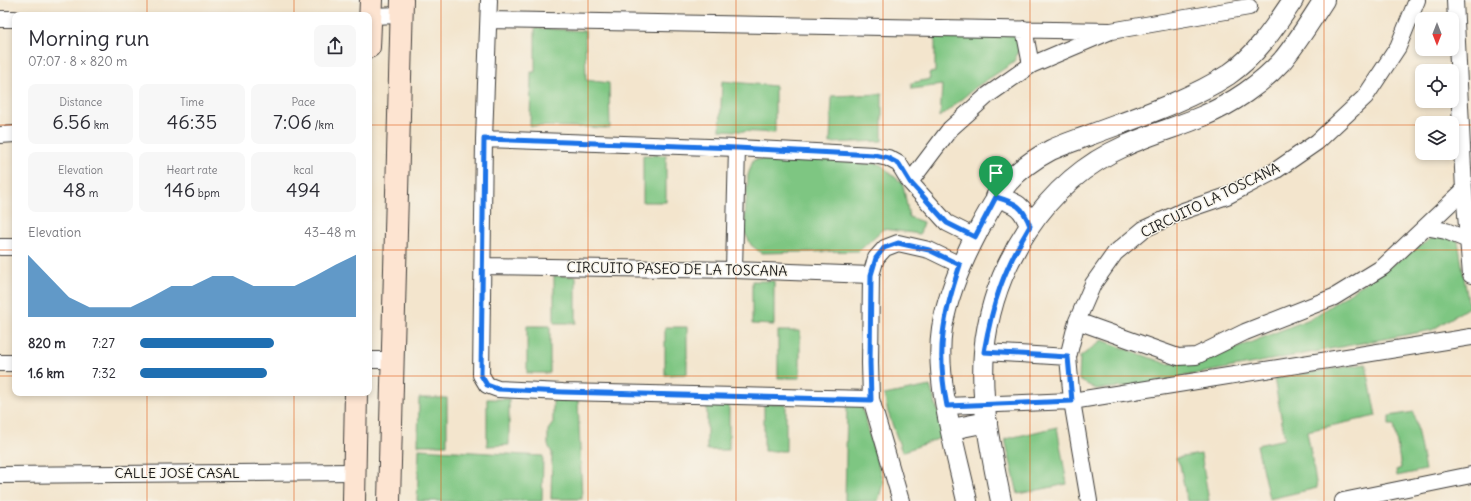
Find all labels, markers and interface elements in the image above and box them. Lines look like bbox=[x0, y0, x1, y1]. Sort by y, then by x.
north arrow bbox=[1415, 12, 1459, 56]
map controls bbox=[1415, 12, 1459, 160]
text: Morning run bbox=[28, 24, 150, 52]
button: share bbox=[314, 25, 356, 67]
text: 07:07 · 8 × 820 m bbox=[28, 53, 127, 70]
button: locate bbox=[1415, 64, 1459, 108]
text: Distance bbox=[59, 95, 102, 109]
text: Time bbox=[180, 95, 204, 109]
text: Pace bbox=[291, 95, 315, 109]
text: 6.56 bbox=[52, 109, 91, 134]
text: 46:35 bbox=[167, 109, 217, 134]
text: 7:06 bbox=[273, 109, 312, 134]
button: layers bbox=[1415, 116, 1459, 160]
text: km bbox=[91, 118, 109, 132]
text: /km bbox=[312, 118, 334, 132]
pin bbox=[979, 156, 1013, 197]
street label: CIRCUITO LA TOSCANA bbox=[1138, 158, 1282, 242]
icon: arrive bbox=[985, 162, 1007, 184]
text: Elevation bbox=[58, 163, 103, 177]
text: Heart rate bbox=[166, 163, 218, 177]
text: kcal bbox=[293, 163, 313, 177]
text: 48 bbox=[63, 177, 86, 202]
text: 146 bbox=[164, 177, 195, 202]
text: 494 bbox=[286, 177, 321, 202]
text: m bbox=[86, 186, 98, 200]
text: bpm bbox=[195, 186, 220, 200]
text: Elevation bbox=[28, 224, 81, 241]
text: 43–48 m bbox=[304, 224, 356, 241]
street label: CIRCUITO PASEO DE LA TOSCANA bbox=[566, 258, 788, 280]
text: 820 m bbox=[28, 335, 66, 352]
text: 7:27 bbox=[92, 335, 115, 352]
text: 1.6 km bbox=[28, 365, 64, 382]
text: 7:32 bbox=[92, 365, 116, 382]
street label: CALLE JOSÉ CASAL bbox=[114, 464, 240, 482]

